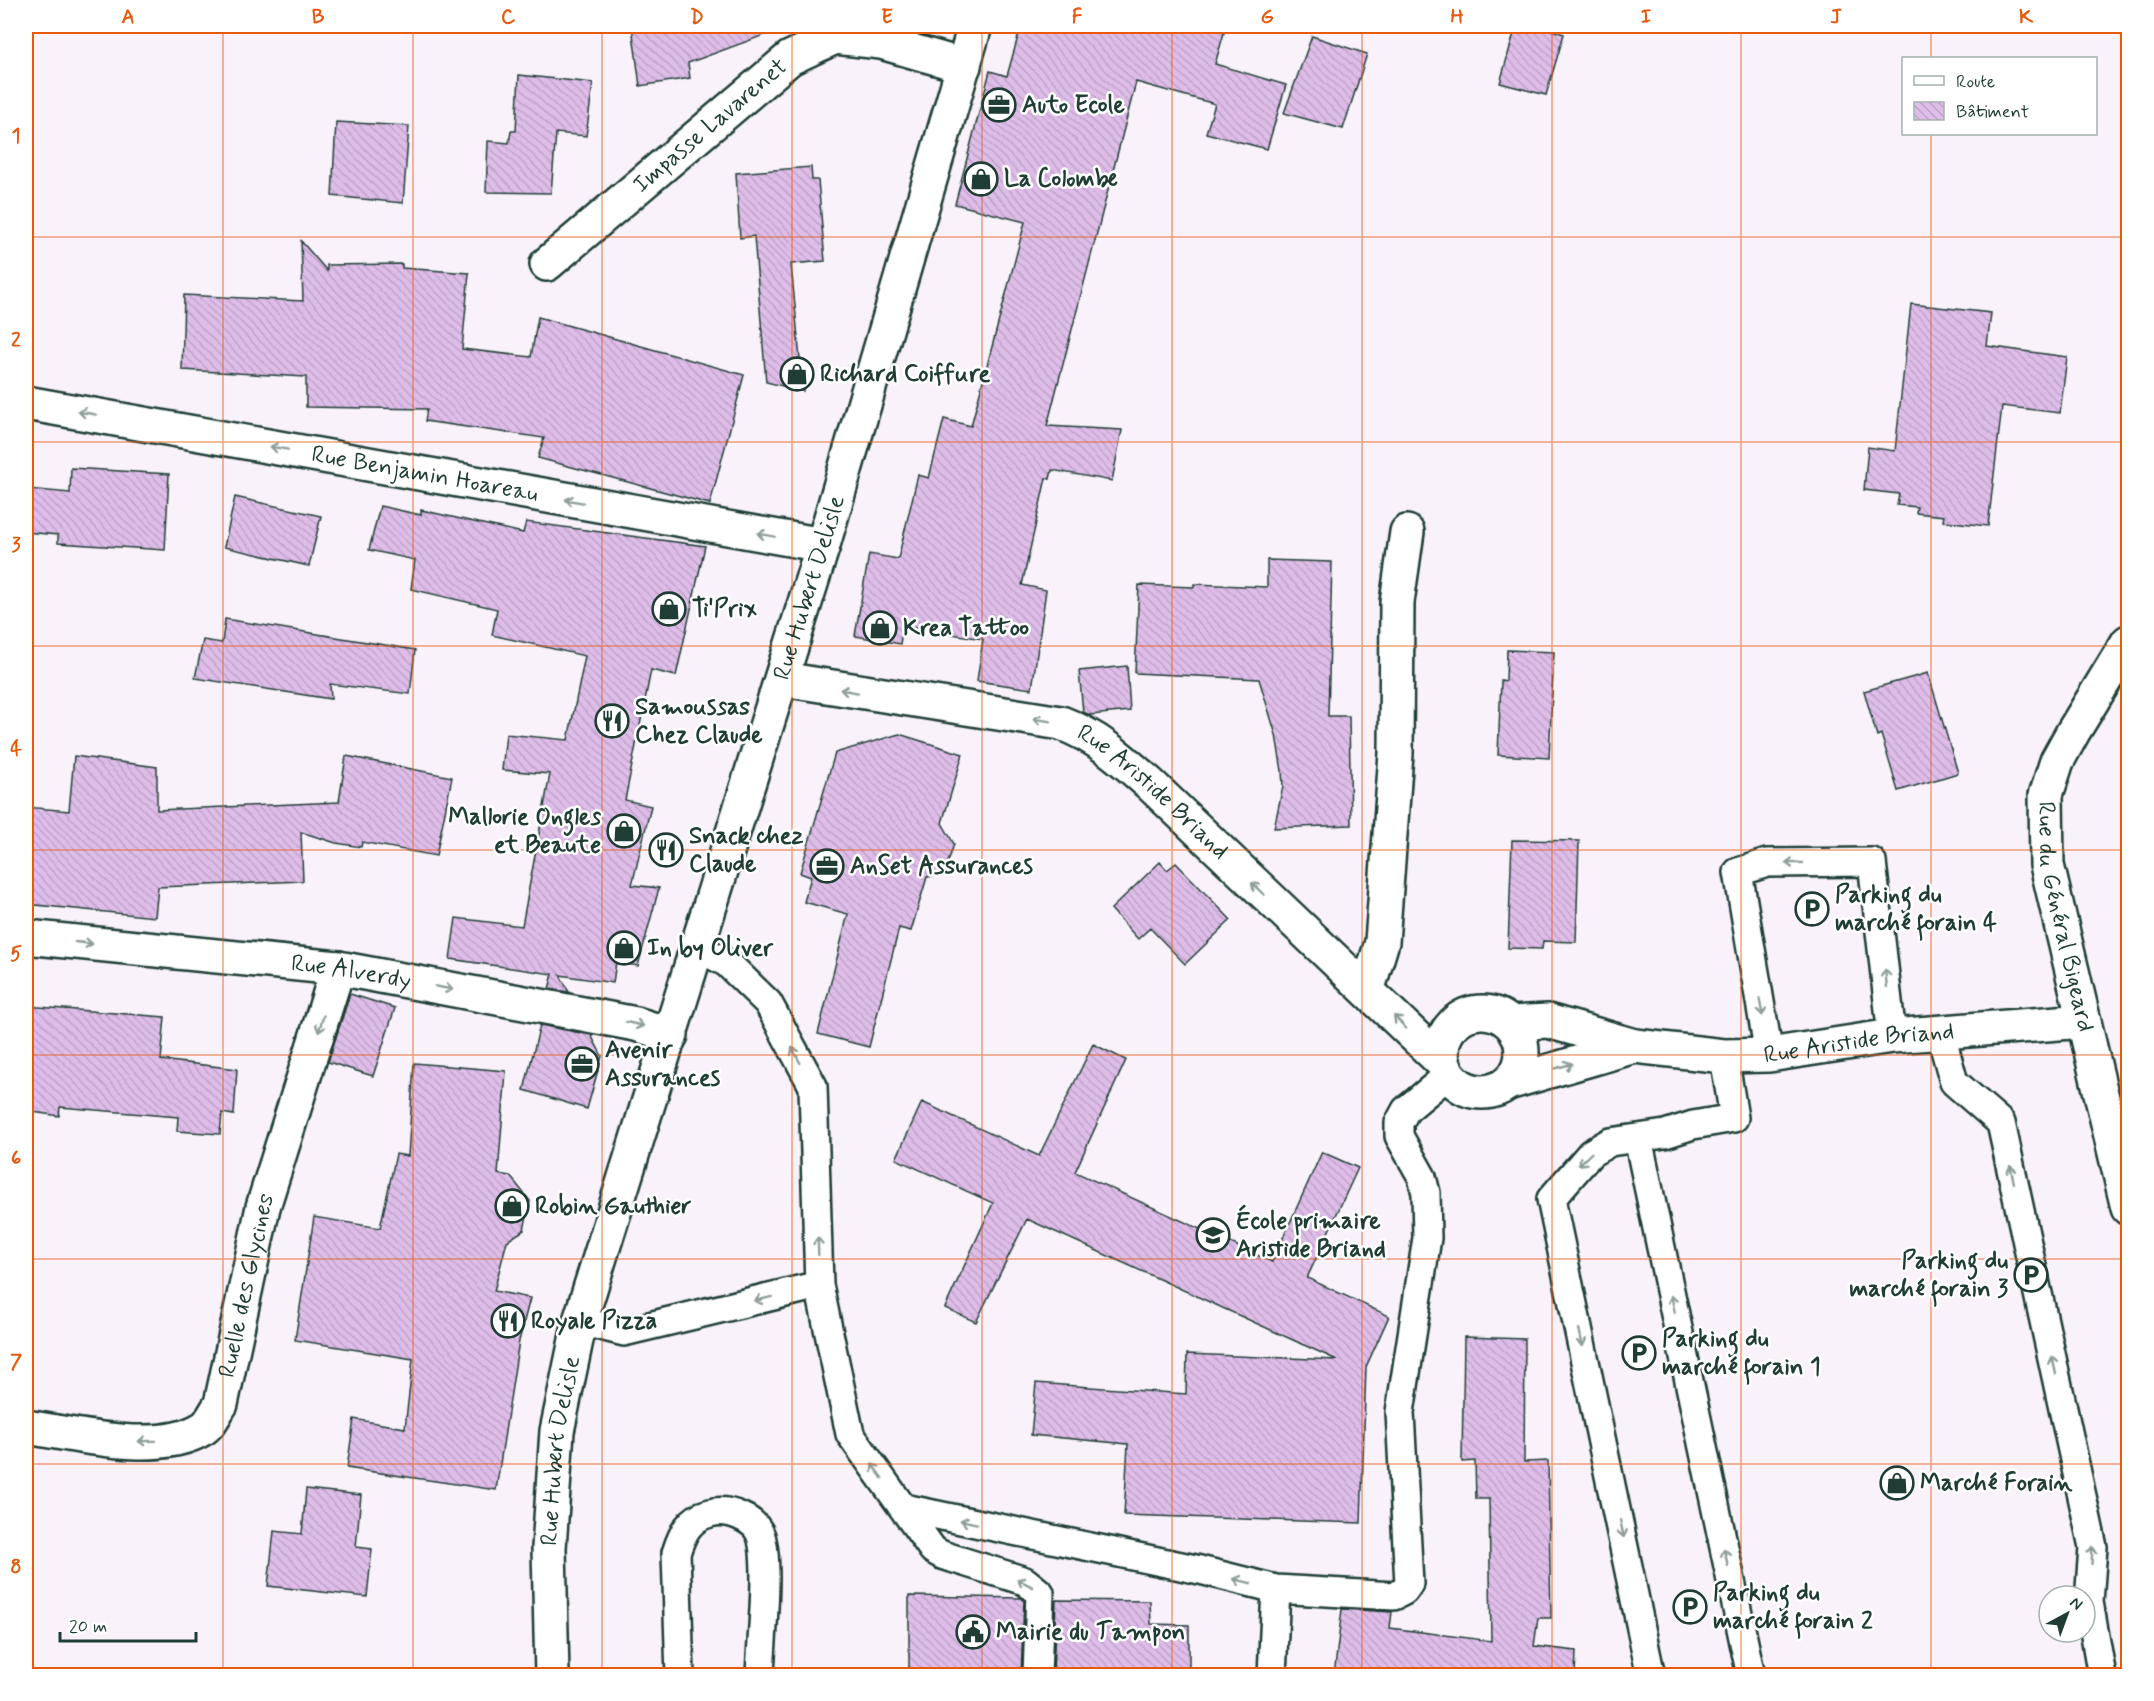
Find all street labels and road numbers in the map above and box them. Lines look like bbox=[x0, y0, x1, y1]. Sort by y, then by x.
street label: Impasse Lavarenet bbox=[627, 51, 794, 200]
street label: Rue Benjamin Hoareau bbox=[309, 439, 541, 509]
street label: Rue Hubert Delisle bbox=[766, 492, 852, 684]
street label: Rue Aristide Briand bbox=[1072, 717, 1235, 866]
street label: Rue du Général Bigeard bbox=[2031, 801, 2101, 1035]
street label: Rue Alverdy bbox=[290, 948, 414, 997]
street label: Rue Aristide Briand bbox=[1762, 1016, 1955, 1071]
street label: Ruelle des Glycines bbox=[212, 1189, 282, 1381]
street label: Rue Hubert Delisle bbox=[534, 1353, 588, 1547]

